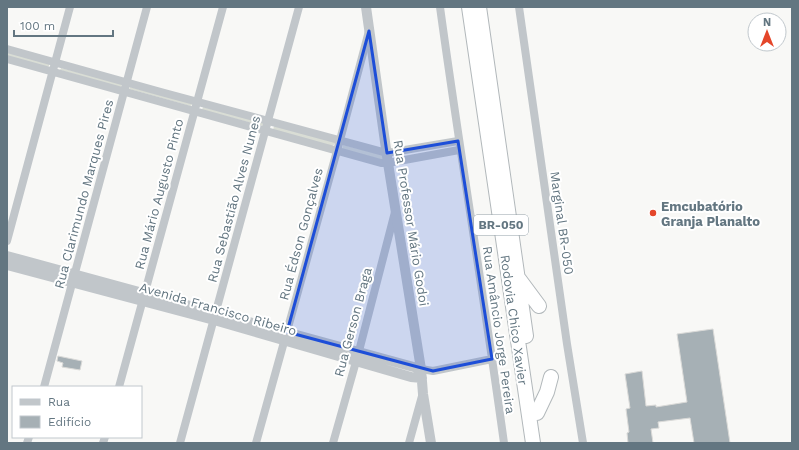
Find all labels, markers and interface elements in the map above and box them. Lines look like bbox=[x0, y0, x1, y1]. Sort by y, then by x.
scale bar bbox=[14, 12, 113, 38]
north arrow bbox=[747, 12, 787, 52]
text: N bbox=[763, 16, 771, 29]
text: 100 m bbox=[20, 19, 55, 33]
street label: Rua Clarimundo Marques Pires bbox=[52, 98, 117, 290]
street label: Rua Sebastião Alves Nunes bbox=[205, 114, 264, 284]
street label: Rua Mário Augusto Pinto bbox=[132, 117, 186, 271]
street label: Rua Professor Mário Godoi bbox=[390, 139, 432, 307]
street label: Rua Édson Gonçalves bbox=[275, 166, 326, 302]
street label: Marginal BR-050 bbox=[547, 170, 577, 276]
place label: Emcubatório Granja Planalto bbox=[661, 199, 760, 229]
marker: Emcubatório Granja Planalto bbox=[648, 208, 658, 218]
road number: BR-050 bbox=[474, 215, 528, 235]
street label: Rua Amâncio Jorge Pereira bbox=[480, 245, 518, 415]
street label: Rodovia Chico Xavier bbox=[497, 254, 531, 386]
street label: Rua Gerson Braga bbox=[331, 265, 375, 378]
street label: Avenida Francisco Ribeiro bbox=[138, 279, 298, 339]
legend bbox=[12, 386, 142, 438]
text: Rua bbox=[48, 395, 70, 409]
text: Edifício bbox=[48, 415, 91, 429]

